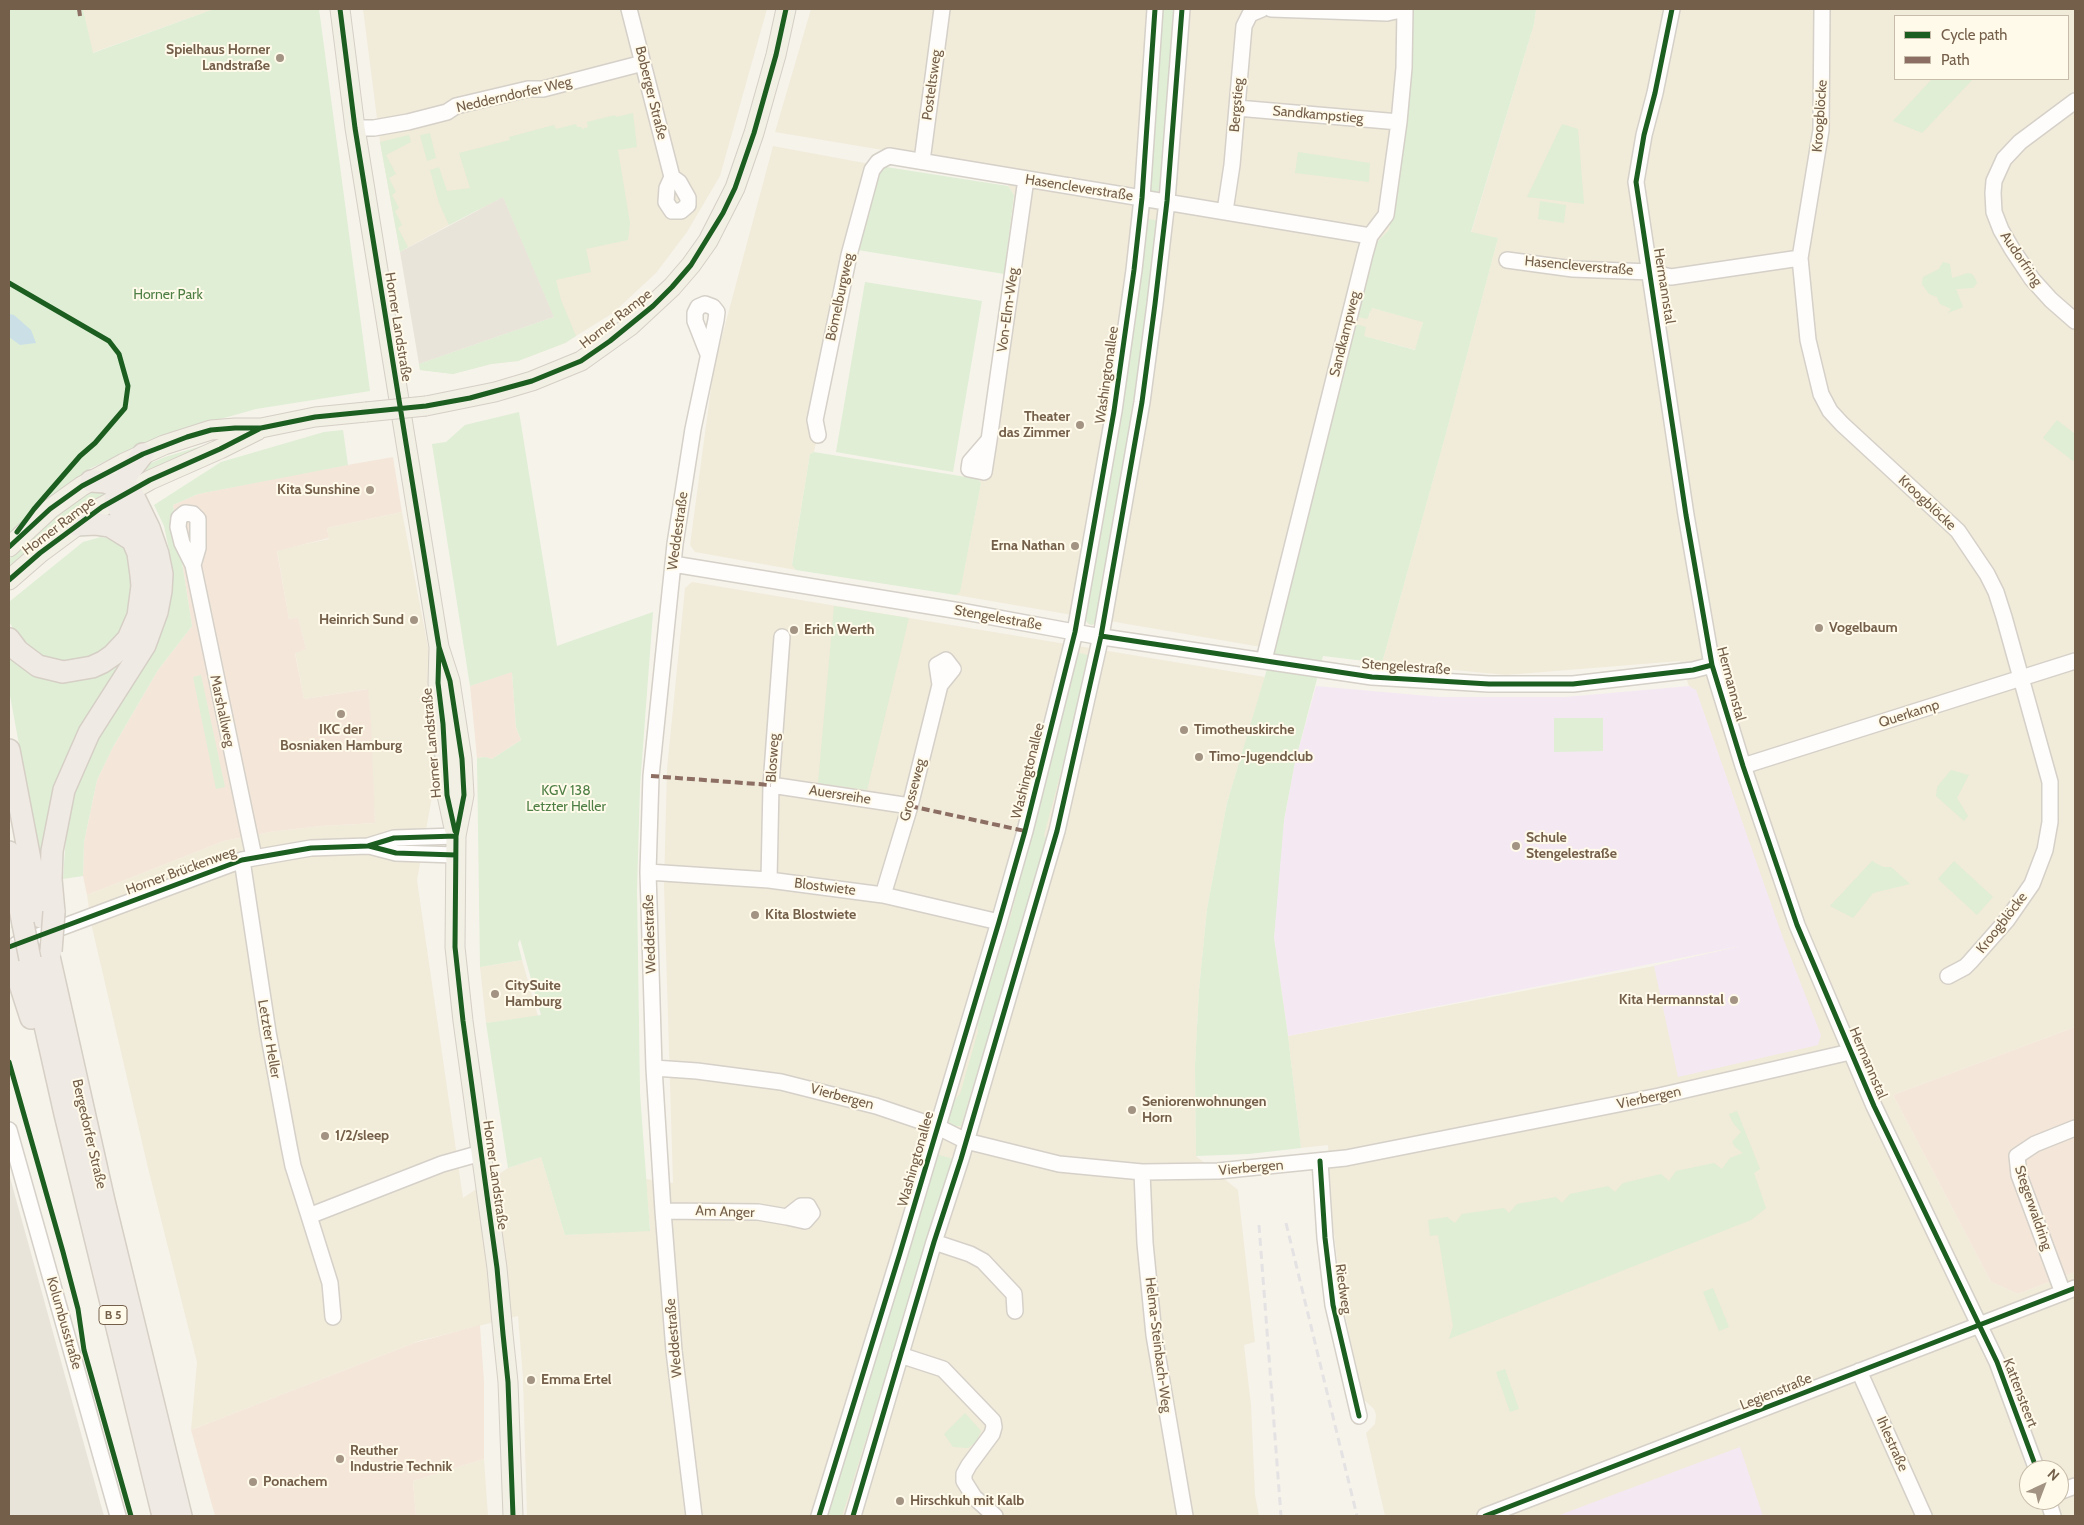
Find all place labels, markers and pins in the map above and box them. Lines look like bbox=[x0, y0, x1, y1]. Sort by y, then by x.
place label: Spielhaus Horner Landstraße bbox=[166, 42, 270, 74]
marker: Spielhaus Horner Landstraße bbox=[274, 52, 286, 64]
place label: Theater das Zimmer bbox=[999, 409, 1070, 442]
marker: Theater das Zimmer bbox=[1074, 419, 1086, 431]
place label: Kita Sunshine bbox=[277, 482, 360, 498]
marker: Kita Sunshine bbox=[364, 484, 376, 496]
place label: Erna Nathan bbox=[991, 538, 1065, 554]
marker: Erna Nathan bbox=[1069, 540, 1081, 552]
place label: Heinrich Sund bbox=[319, 612, 404, 628]
marker: Heinrich Sund bbox=[408, 614, 420, 626]
place label: Vogelbaum bbox=[1829, 620, 1898, 636]
place label: Erich Werth bbox=[804, 622, 874, 638]
marker: Vogelbaum bbox=[1813, 622, 1825, 634]
marker: Erich Werth bbox=[788, 624, 800, 636]
marker: IKC der Bosniaken Hamburg bbox=[335, 708, 347, 720]
place label: IKC der Bosniaken Hamburg bbox=[280, 722, 402, 754]
place label: Timotheuskirche bbox=[1194, 722, 1294, 738]
marker: Timotheuskirche bbox=[1178, 724, 1190, 736]
place label: Timo-Jugendclub bbox=[1209, 749, 1313, 765]
marker: Timo-Jugendclub bbox=[1193, 751, 1205, 763]
place label: Schule Stengelestraße bbox=[1526, 830, 1617, 862]
marker: Schule Stengelestraße bbox=[1510, 840, 1522, 852]
place label: Kita Blostwiete bbox=[765, 907, 856, 923]
marker: Kita Blostwiete bbox=[749, 909, 761, 921]
place label: CitySuite Hamburg bbox=[505, 978, 562, 1010]
marker: CitySuite Hamburg bbox=[489, 988, 501, 1000]
place label: Kita Hermannstal bbox=[1619, 992, 1724, 1008]
marker: Kita Hermannstal bbox=[1728, 994, 1740, 1006]
place label: Seniorenwohnungen Horn bbox=[1142, 1094, 1266, 1126]
marker: Seniorenwohnungen Horn bbox=[1126, 1104, 1138, 1116]
place label: 1/2/sleep bbox=[335, 1128, 389, 1144]
marker: 1/2/sleep bbox=[319, 1130, 331, 1142]
place label: Emma Ertel bbox=[541, 1372, 612, 1388]
marker: Emma Ertel bbox=[525, 1374, 537, 1386]
place label: Reuther Industrie Technik bbox=[350, 1443, 452, 1475]
marker: Reuther Industrie Technik bbox=[334, 1453, 346, 1465]
place label: Ponachem bbox=[263, 1474, 327, 1490]
marker: Ponachem bbox=[247, 1476, 259, 1488]
place label: Hirschkuh mit Kalb bbox=[910, 1493, 1024, 1509]
marker: Hirschkuh mit Kalb bbox=[894, 1495, 906, 1507]

